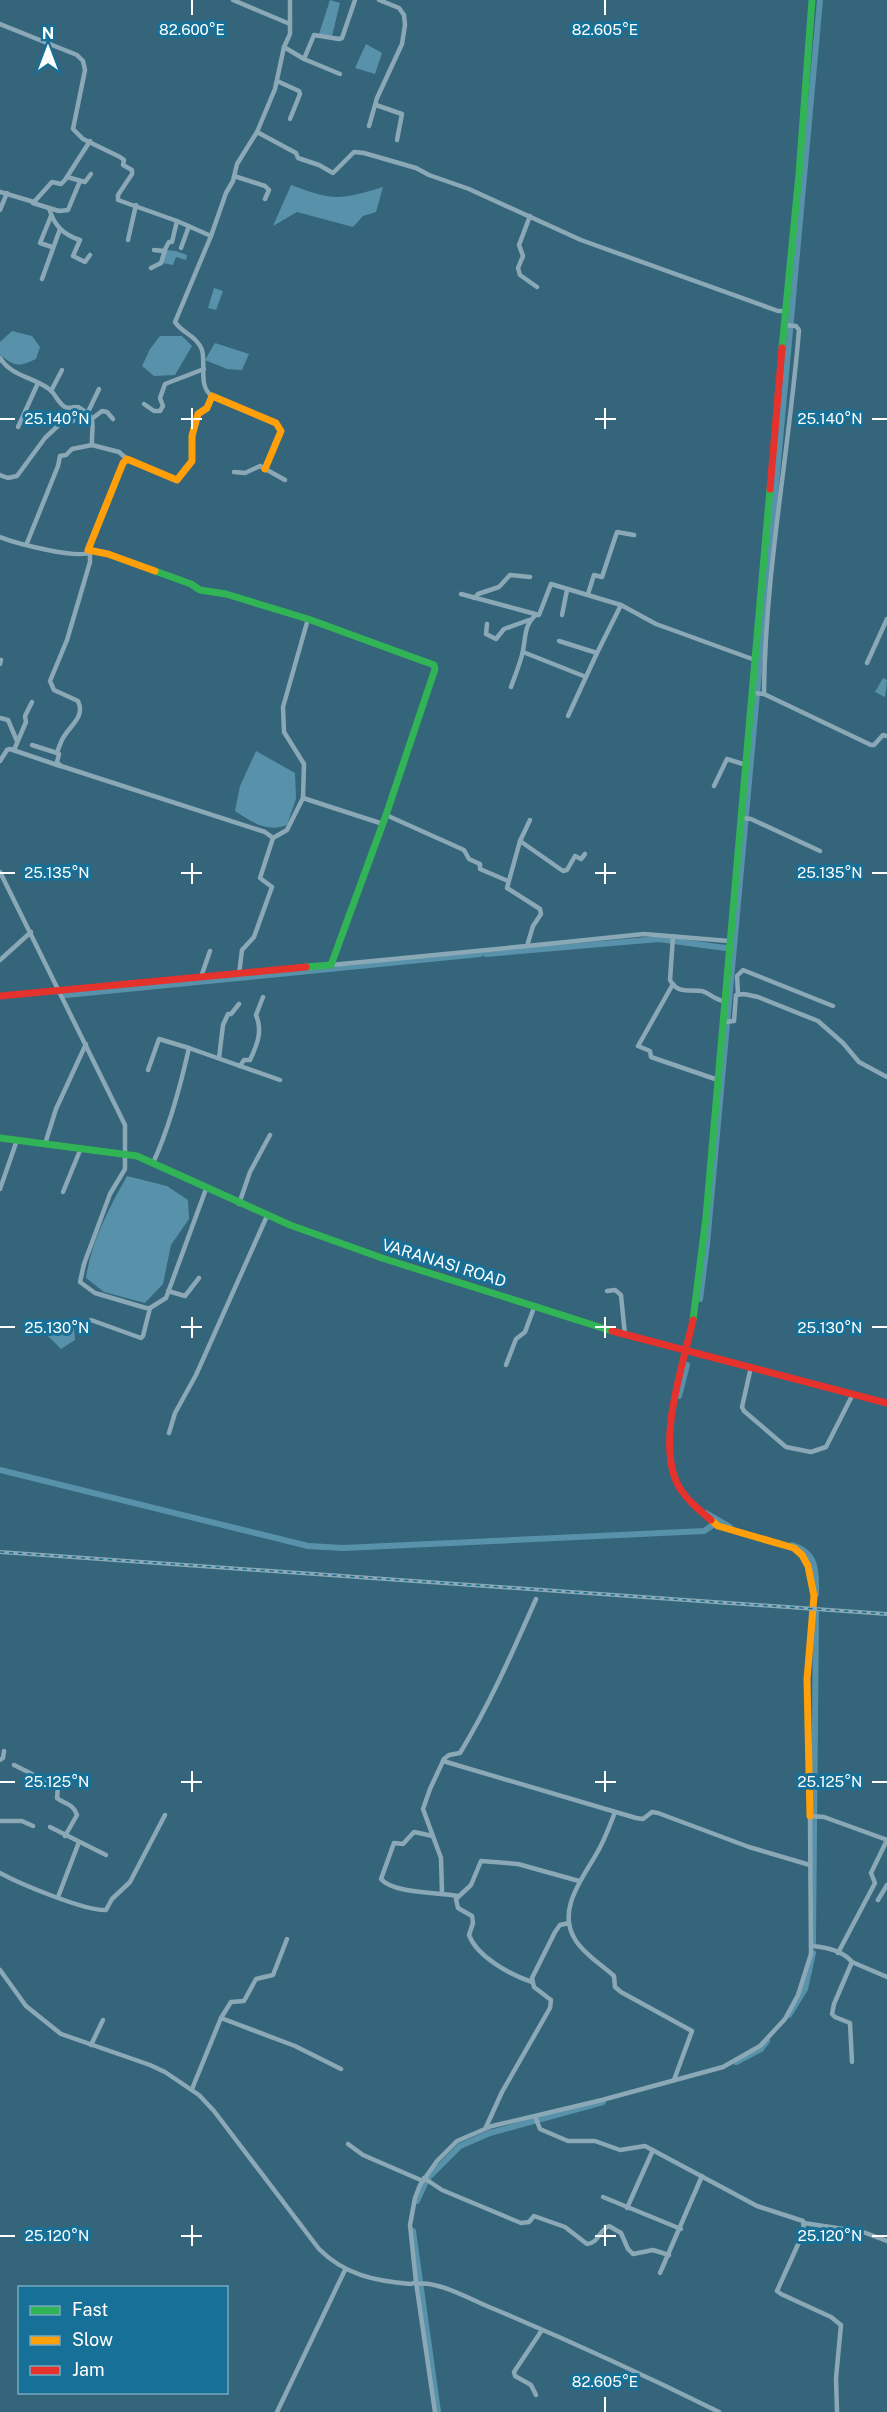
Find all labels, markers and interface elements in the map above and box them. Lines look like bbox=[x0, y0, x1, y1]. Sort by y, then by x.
north arrow bbox=[18, 18, 78, 78]
text: 82.600°E bbox=[159, 21, 225, 38]
text: 82.605°E bbox=[572, 21, 638, 38]
text: N bbox=[42, 24, 54, 43]
text: 25.140°N bbox=[25, 410, 89, 427]
text: 25.140°N bbox=[798, 410, 862, 427]
text: 25.135°N bbox=[24, 864, 90, 881]
text: 25.135°N bbox=[797, 864, 863, 881]
street label: VARANASI ROAD bbox=[379, 1235, 509, 1291]
text: 25.130°N bbox=[25, 1319, 89, 1336]
text: 25.130°N bbox=[798, 1319, 862, 1336]
text: 25.125°N bbox=[25, 1773, 89, 1790]
text: 25.125°N bbox=[798, 1773, 862, 1790]
text: 25.120°N bbox=[25, 2227, 89, 2244]
text: 25.120°N bbox=[798, 2227, 862, 2244]
legend bbox=[18, 2286, 228, 2394]
text: Fast bbox=[72, 2299, 108, 2320]
text: Slow bbox=[72, 2329, 113, 2350]
text: Jam bbox=[72, 2359, 105, 2380]
text: 82.605°E bbox=[572, 2373, 638, 2390]

